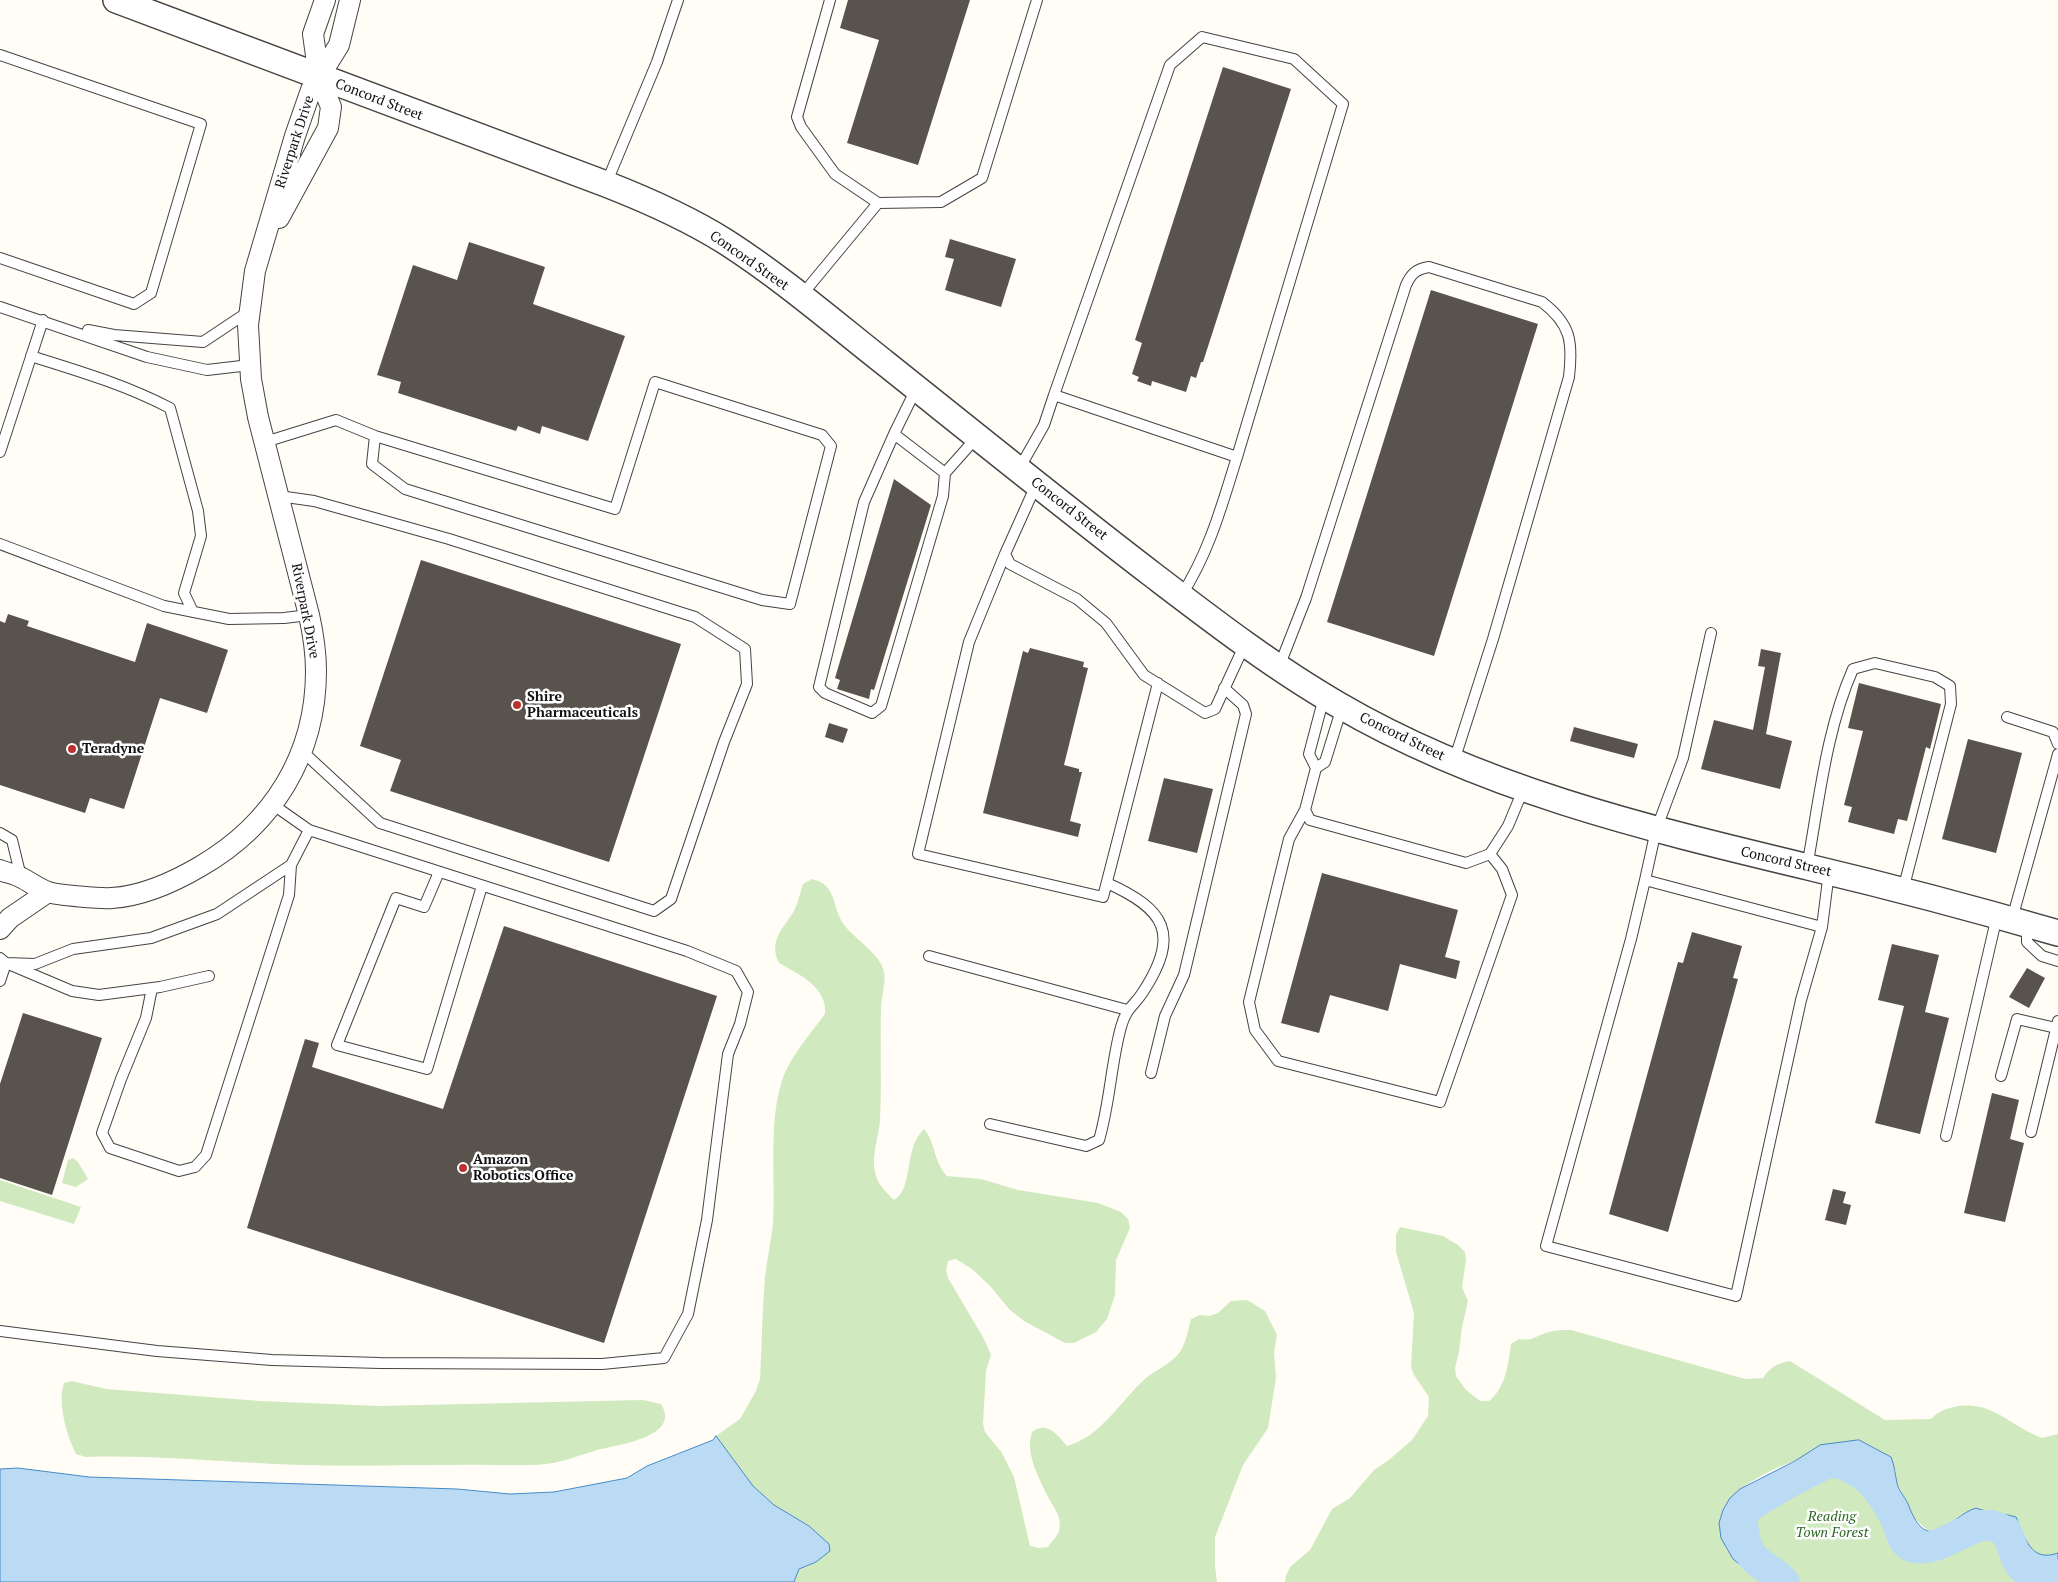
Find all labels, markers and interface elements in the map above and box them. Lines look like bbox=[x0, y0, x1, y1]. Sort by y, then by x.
street label: Concord Street bbox=[333, 76, 425, 124]
street label: Riverpark Drive bbox=[272, 93, 318, 191]
street label: Concord Street bbox=[706, 228, 792, 294]
street label: Concord Street bbox=[1027, 474, 1111, 544]
street label: Riverpark Drive bbox=[288, 562, 322, 660]
place label: Shire Pharmaceuticals bbox=[527, 689, 638, 722]
marker: Shire Pharmaceuticals bbox=[511, 699, 523, 711]
street label: Concord Street bbox=[1357, 709, 1447, 765]
place label: Teradyne bbox=[82, 741, 144, 757]
marker: Teradyne bbox=[66, 743, 78, 755]
street label: Concord Street bbox=[1739, 843, 1833, 881]
place label: Amazon Robotics Office bbox=[473, 1152, 573, 1184]
marker: Amazon Robotics Office bbox=[457, 1162, 469, 1174]
park label: Reading Town Forest bbox=[1796, 1509, 1868, 1541]

